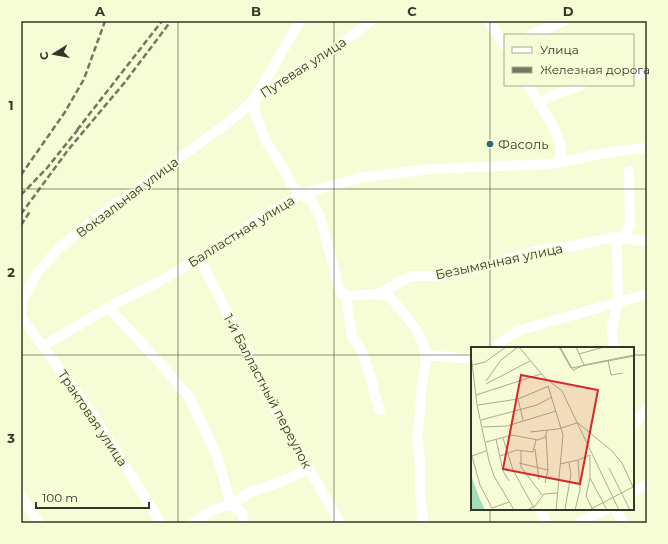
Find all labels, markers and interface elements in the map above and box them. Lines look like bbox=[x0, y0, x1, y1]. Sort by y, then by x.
text: A bbox=[94, 3, 106, 19]
text: B bbox=[251, 3, 261, 19]
text: C bbox=[407, 3, 417, 19]
text: D bbox=[563, 3, 574, 19]
street label: Путевая улица bbox=[257, 33, 349, 101]
north arrow bbox=[34, 34, 74, 74]
legend bbox=[504, 34, 634, 86]
text: Улица bbox=[540, 42, 579, 57]
text: С bbox=[37, 51, 52, 61]
text: Железная дорога bbox=[540, 62, 650, 77]
text: 1 bbox=[8, 97, 14, 113]
place label: Фасоль bbox=[498, 136, 548, 152]
marker: Фасоль bbox=[485, 139, 495, 149]
street label: Вокзальная улица bbox=[73, 153, 181, 241]
street label: Балластная улица bbox=[185, 192, 297, 270]
street label: Безымянная улица bbox=[434, 240, 564, 282]
text: 2 bbox=[7, 264, 15, 280]
street label: 1-й Балластный переулок bbox=[220, 311, 316, 471]
inset map bbox=[471, 347, 634, 510]
street label: Трактовая улица bbox=[55, 367, 131, 469]
text: 3 bbox=[6, 430, 15, 446]
scale bar bbox=[36, 484, 149, 510]
text: 100 m bbox=[42, 490, 78, 505]

